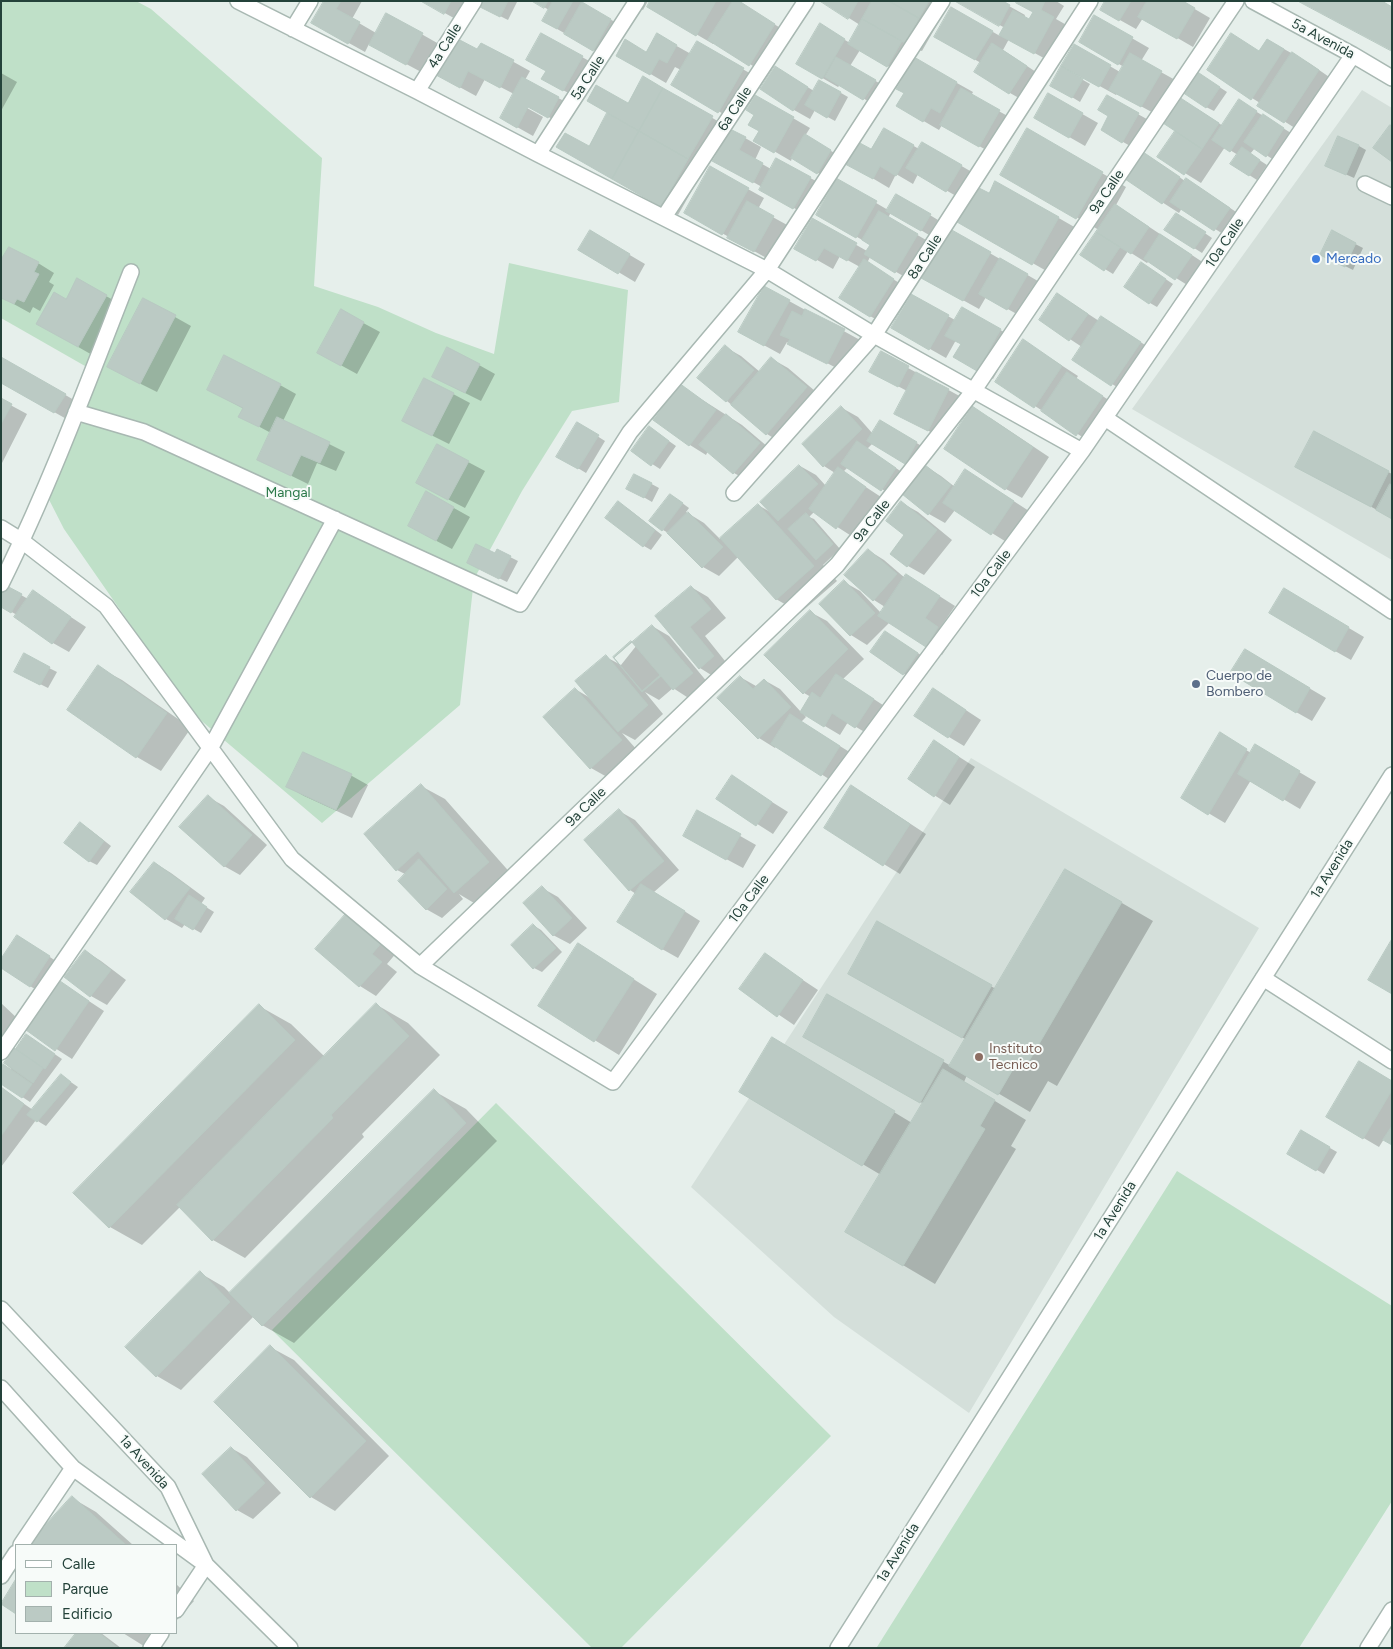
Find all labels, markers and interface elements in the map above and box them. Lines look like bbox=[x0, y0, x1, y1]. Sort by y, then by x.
street label: 5a Avenida bbox=[1289, 15, 1357, 63]
street label: 4a Calle bbox=[425, 20, 465, 72]
street label: 5a Calle bbox=[567, 53, 609, 103]
street label: 6a Calle bbox=[714, 84, 756, 134]
street label: 9a Calle bbox=[1086, 167, 1128, 217]
street label: 10a Calle bbox=[1202, 215, 1248, 271]
street label: 8a Calle bbox=[904, 231, 946, 283]
place label: Mercado bbox=[1326, 251, 1381, 267]
marker: Mercado bbox=[1310, 253, 1322, 265]
park label: Mangal bbox=[265, 485, 311, 501]
street label: 9a Calle bbox=[850, 496, 894, 546]
street label: 10a Calle bbox=[967, 546, 1015, 602]
place label: Cuerpo de Bombero bbox=[1206, 668, 1272, 700]
marker: Cuerpo de Bombero bbox=[1190, 678, 1202, 690]
street label: 9a Calle bbox=[562, 784, 610, 830]
street label: 1a Avenida bbox=[1307, 836, 1357, 902]
street label: 10a Calle bbox=[725, 871, 773, 927]
place label: Instituto Tecnico bbox=[989, 1041, 1042, 1074]
marker: Instituto Tecnico bbox=[973, 1051, 985, 1063]
street label: 1a Avenida bbox=[1090, 1178, 1140, 1244]
street label: 1a Avenida bbox=[115, 1432, 173, 1492]
street label: 1a Avenida bbox=[873, 1520, 923, 1586]
legend bbox=[15, 1544, 178, 1634]
text: Calle bbox=[62, 1555, 95, 1573]
text: Parque bbox=[62, 1580, 109, 1598]
text: Edificio bbox=[62, 1605, 112, 1623]

